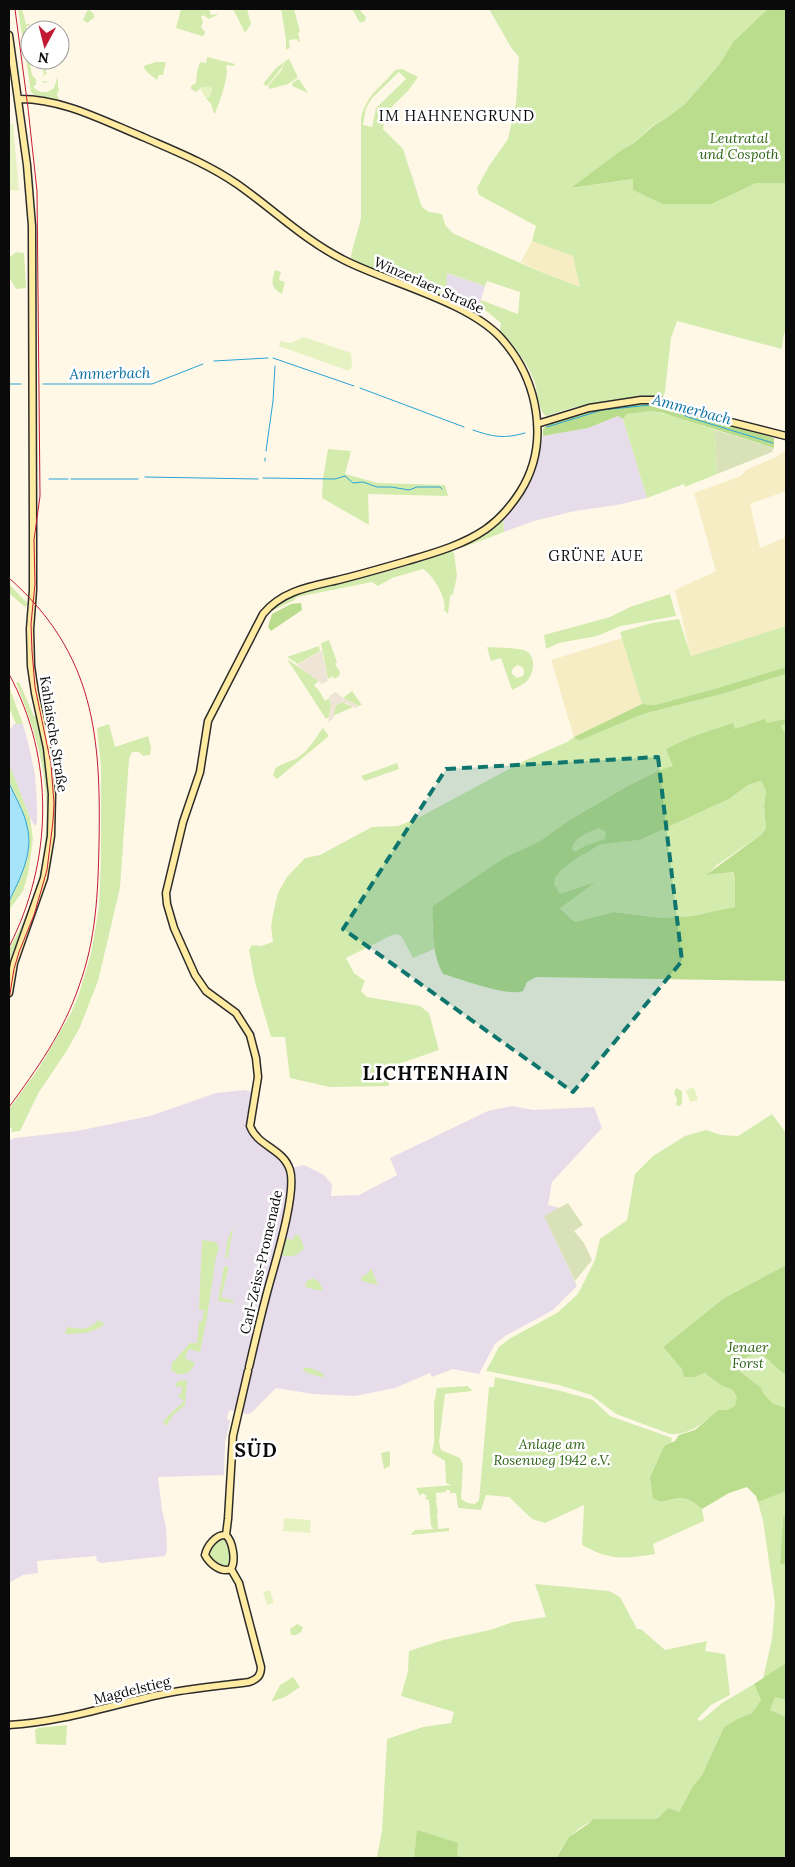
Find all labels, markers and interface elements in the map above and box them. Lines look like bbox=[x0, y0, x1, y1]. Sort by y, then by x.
north arrow bbox=[20, 20, 70, 70]
text: N bbox=[37, 48, 50, 67]
district label: IM HAHNENGRUND bbox=[379, 106, 535, 125]
park label: Leutratal und Cospoth bbox=[699, 129, 779, 163]
street label: Winzerlaer Straße bbox=[371, 253, 487, 318]
water label: Ammerbach bbox=[68, 363, 151, 383]
water label: Ammerbach bbox=[649, 389, 734, 429]
district label: GRÜNE AUE bbox=[548, 546, 644, 565]
street label: Kahlaische Straße bbox=[36, 675, 72, 794]
district label: LICHTENHAIN bbox=[363, 1061, 509, 1085]
street label: Carl-Zeiss-Promenade bbox=[236, 1188, 286, 1336]
park label: Jenaer Forst bbox=[727, 1338, 769, 1372]
park label: Anlage am Rosenweg 1942 e.V. bbox=[493, 1435, 611, 1469]
district label: SÜD bbox=[234, 1438, 278, 1462]
street label: Magdelstieg bbox=[92, 1672, 173, 1708]

